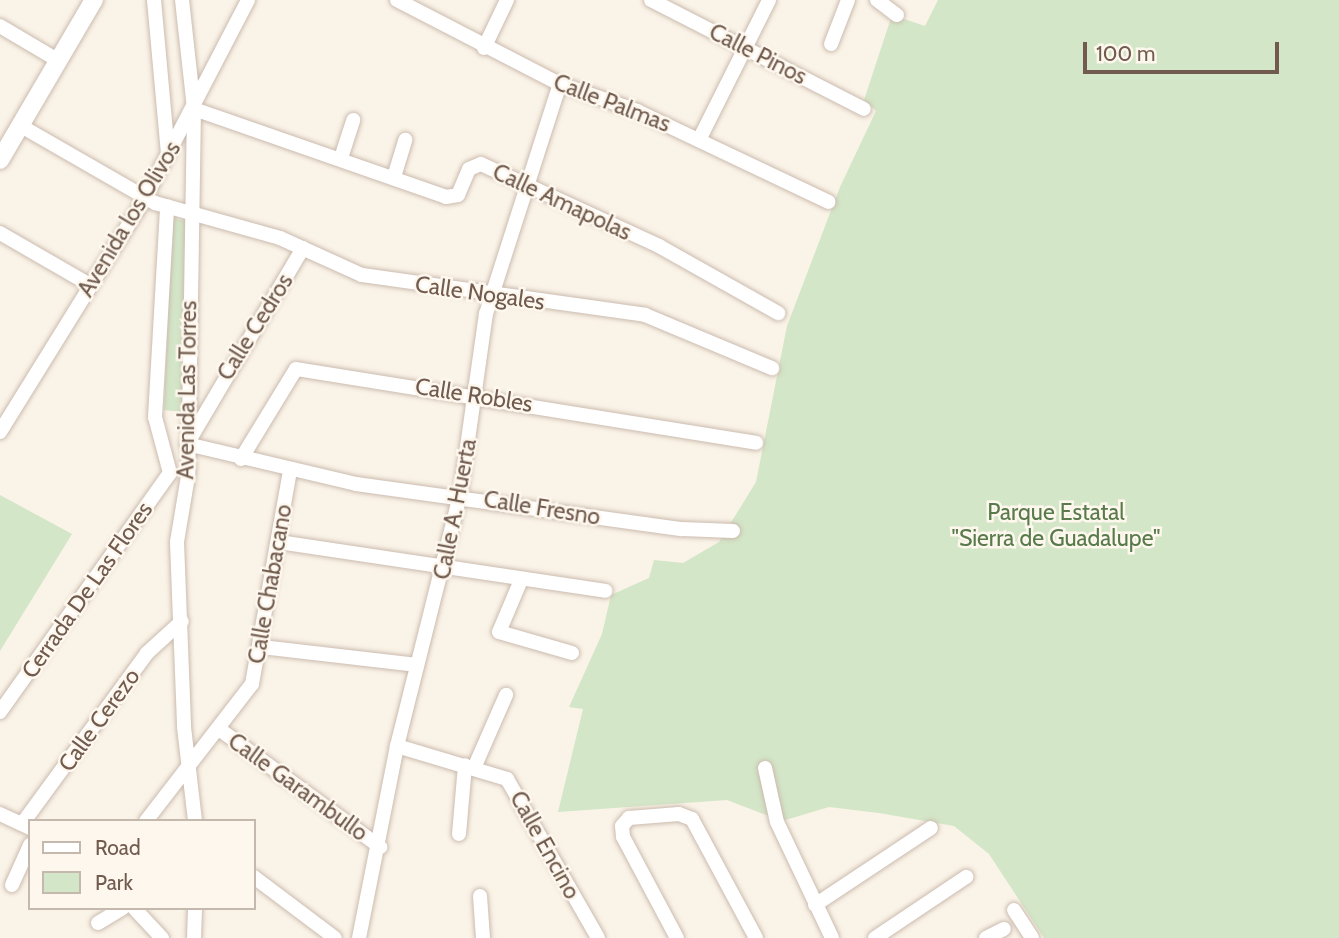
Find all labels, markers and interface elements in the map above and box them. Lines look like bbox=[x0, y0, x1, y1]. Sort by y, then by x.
street label: Calle Pinos bbox=[705, 18, 811, 90]
scale bar bbox=[1087, 28, 1283, 72]
text: 100 m bbox=[1096, 41, 1155, 66]
street label: Calle Palmas bbox=[550, 68, 674, 138]
street label: Avenida los Olivos bbox=[72, 136, 186, 302]
street label: Calle Amapolas bbox=[488, 158, 636, 246]
street label: Calle Cedros bbox=[211, 269, 299, 385]
street label: Calle Nogales bbox=[413, 270, 547, 316]
street label: Avenida Las Torres bbox=[172, 300, 202, 480]
street label: Calle Robles bbox=[413, 372, 535, 418]
street label: Calle A. Huerta bbox=[428, 436, 482, 582]
street label: Calle Fresno bbox=[482, 485, 602, 531]
street label: Cerrada De Las Flores bbox=[16, 496, 158, 684]
park label: Parque Estatal "Sierra de Guadalupe" bbox=[952, 498, 1160, 552]
street label: Calle Chabacano bbox=[242, 502, 298, 666]
street label: Calle Cerezo bbox=[52, 663, 146, 777]
street label: Calle Garambullo bbox=[223, 727, 373, 847]
street label: Calle Encino bbox=[504, 786, 586, 904]
legend bbox=[28, 819, 256, 910]
text: Road bbox=[95, 835, 141, 860]
text: Park bbox=[95, 870, 133, 895]

